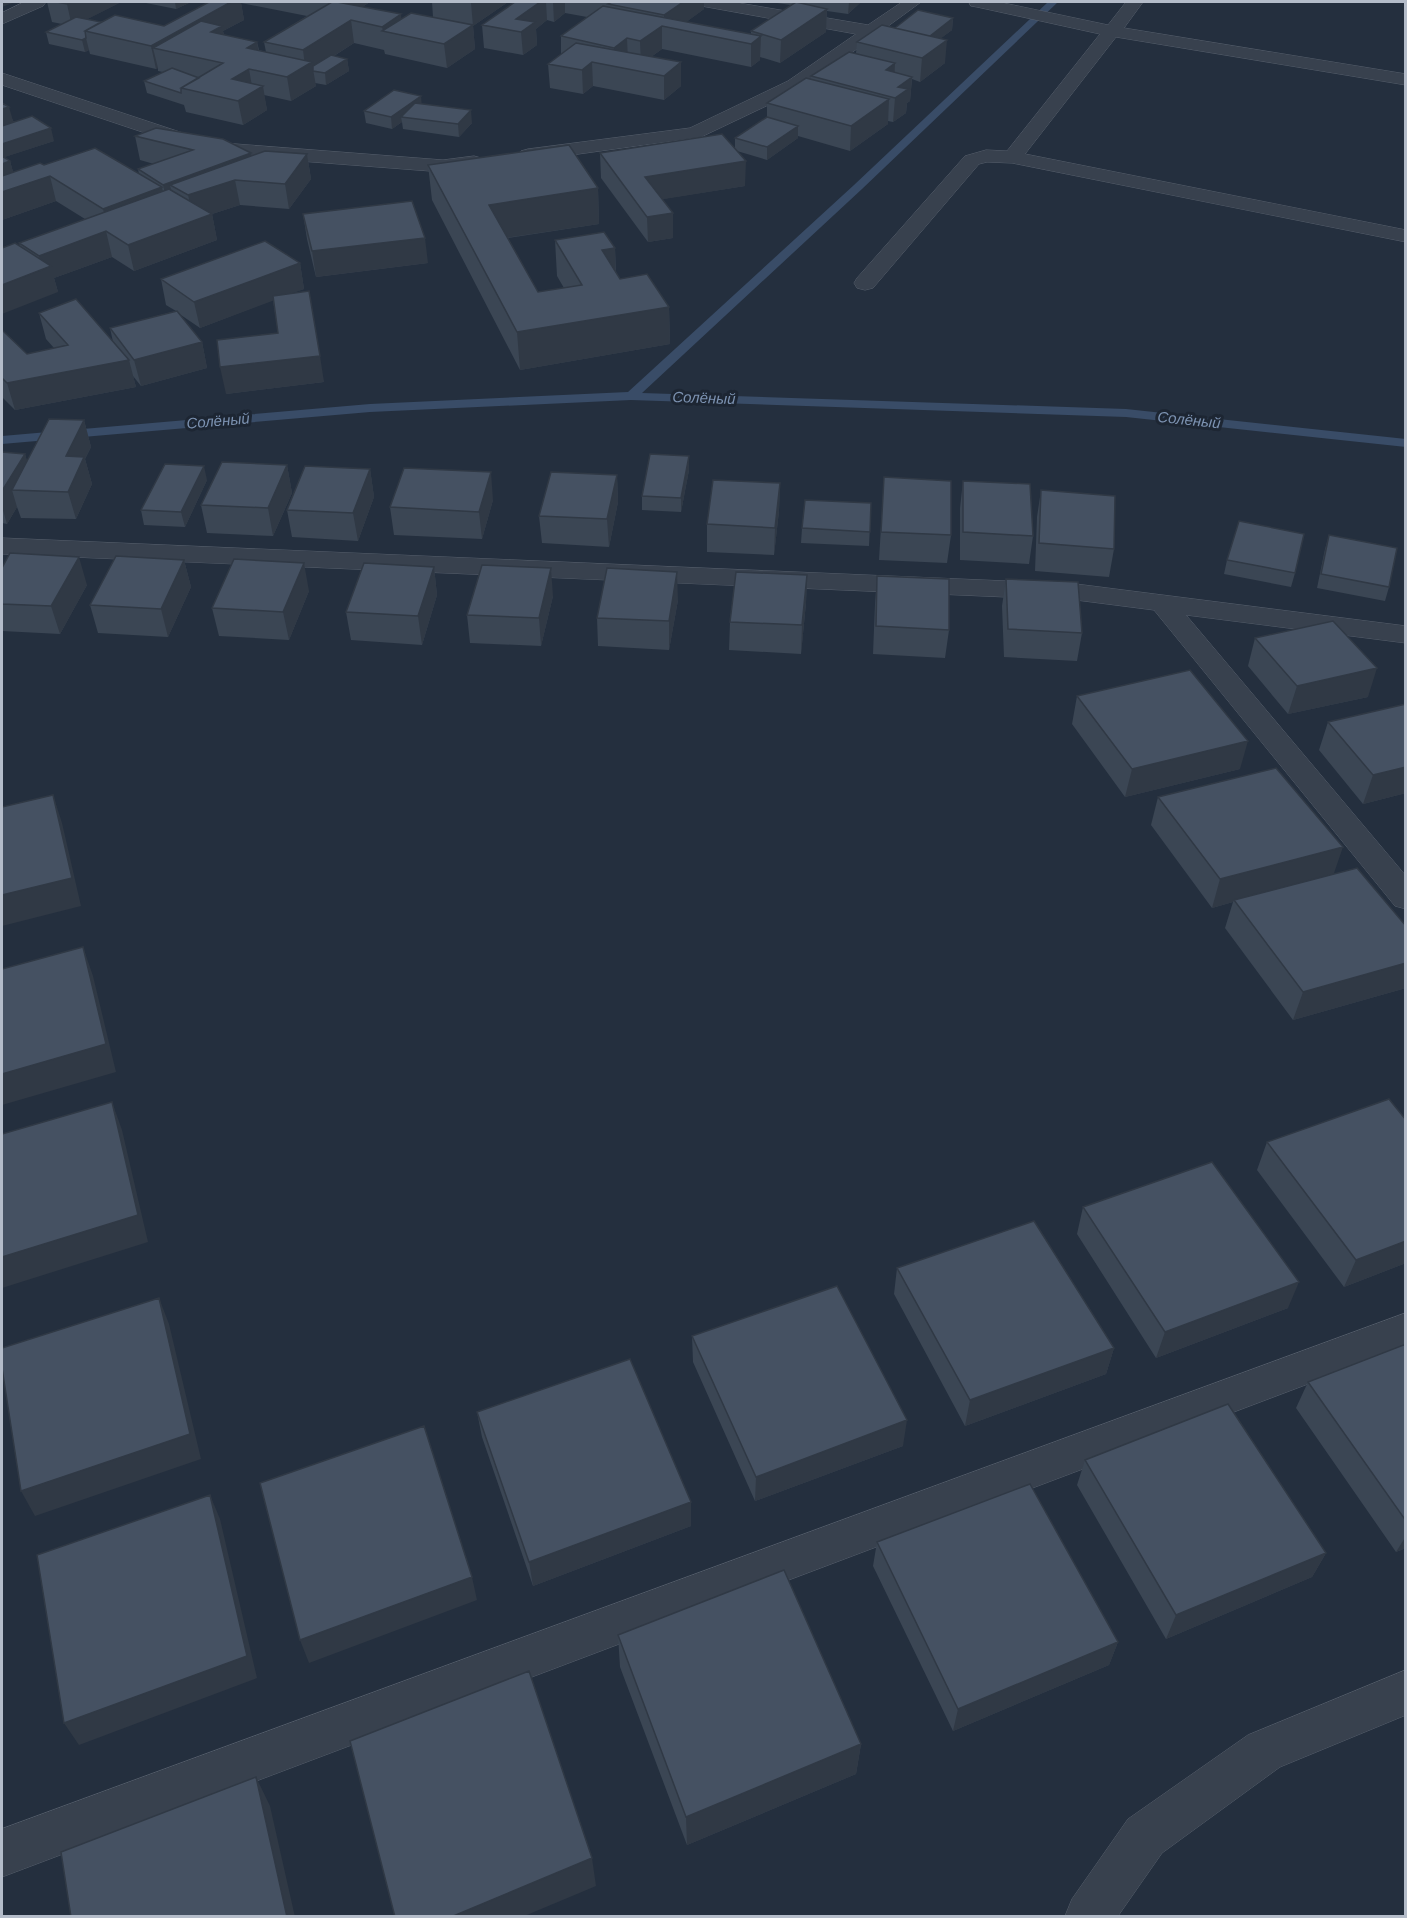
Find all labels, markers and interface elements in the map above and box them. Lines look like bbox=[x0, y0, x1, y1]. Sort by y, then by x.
water label: Солёный bbox=[672, 387, 737, 409]
water label: Солёный bbox=[1156, 407, 1222, 433]
water label: Солёный bbox=[186, 408, 251, 434]

